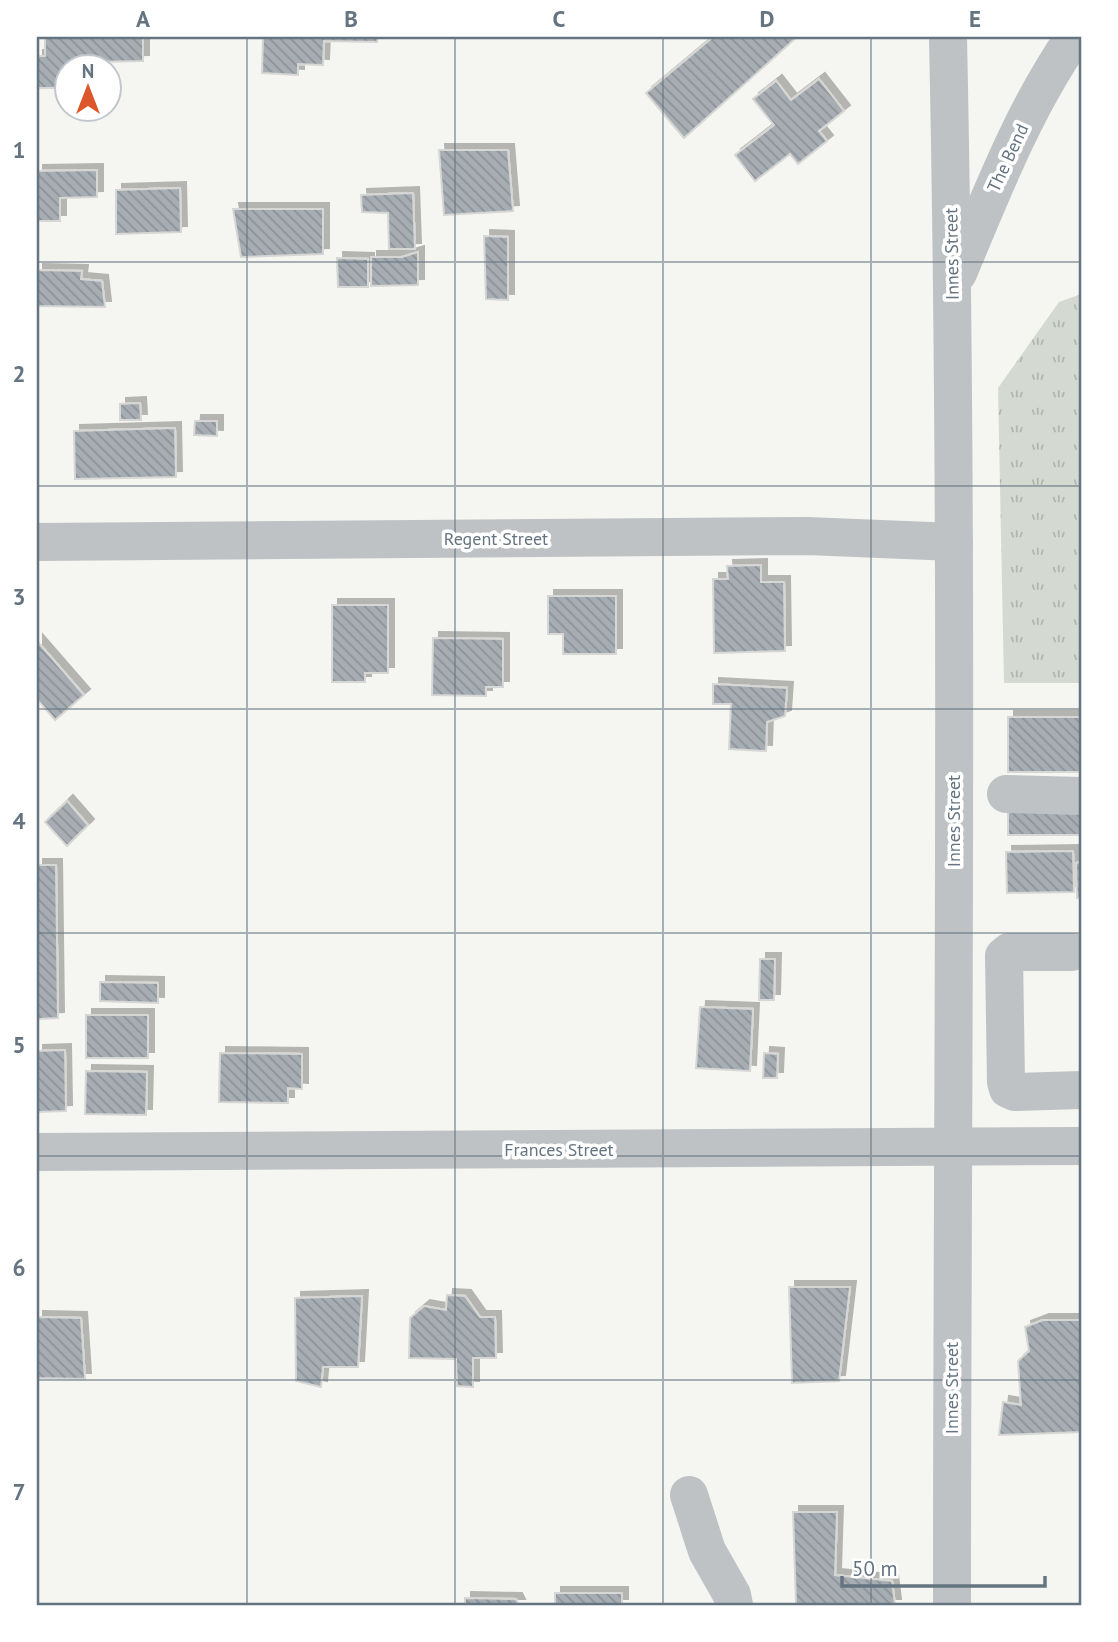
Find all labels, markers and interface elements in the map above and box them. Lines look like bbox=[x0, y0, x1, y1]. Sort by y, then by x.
text: A bbox=[136, 4, 150, 33]
text: B bbox=[344, 4, 358, 33]
text: C bbox=[553, 4, 566, 33]
text: D bbox=[760, 4, 774, 33]
text: E bbox=[969, 4, 981, 33]
north arrow bbox=[52, 52, 122, 122]
text: N bbox=[82, 59, 94, 83]
street label: The Bend bbox=[982, 120, 1033, 196]
text: 1 bbox=[12, 135, 26, 164]
street label: Innes Street bbox=[939, 208, 964, 300]
text: 2 bbox=[12, 359, 26, 388]
street label: Regent Street bbox=[444, 527, 548, 550]
text: 3 bbox=[12, 582, 26, 611]
street label: Innes Street bbox=[942, 775, 965, 867]
text: 4 bbox=[12, 806, 26, 835]
text: 5 bbox=[12, 1030, 26, 1059]
street label: Frances Street bbox=[504, 1138, 614, 1161]
text: 6 bbox=[12, 1253, 26, 1282]
street label: Innes Street bbox=[940, 1342, 963, 1434]
text: 7 bbox=[12, 1477, 26, 1506]
scale bar bbox=[842, 1544, 1044, 1588]
text: 50 m bbox=[852, 1555, 898, 1582]

